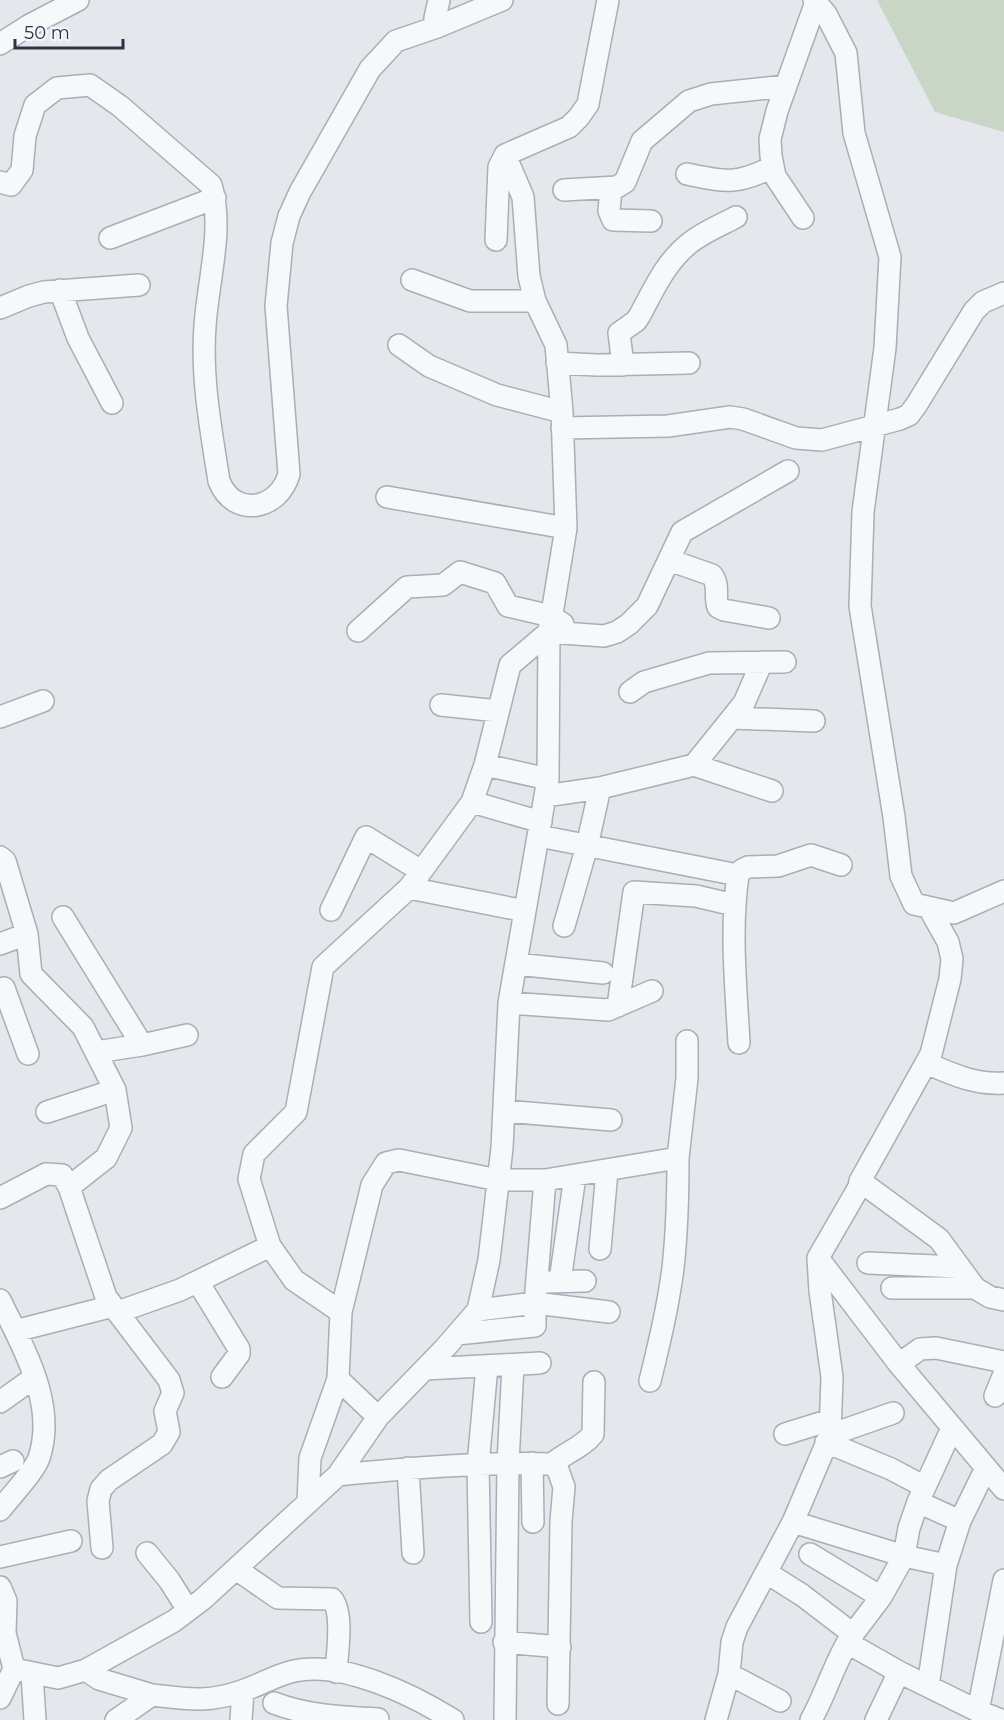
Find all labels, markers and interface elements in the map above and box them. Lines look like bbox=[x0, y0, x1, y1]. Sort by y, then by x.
scale bar bbox=[15, 12, 123, 50]
text: 50 m bbox=[24, 22, 70, 44]

